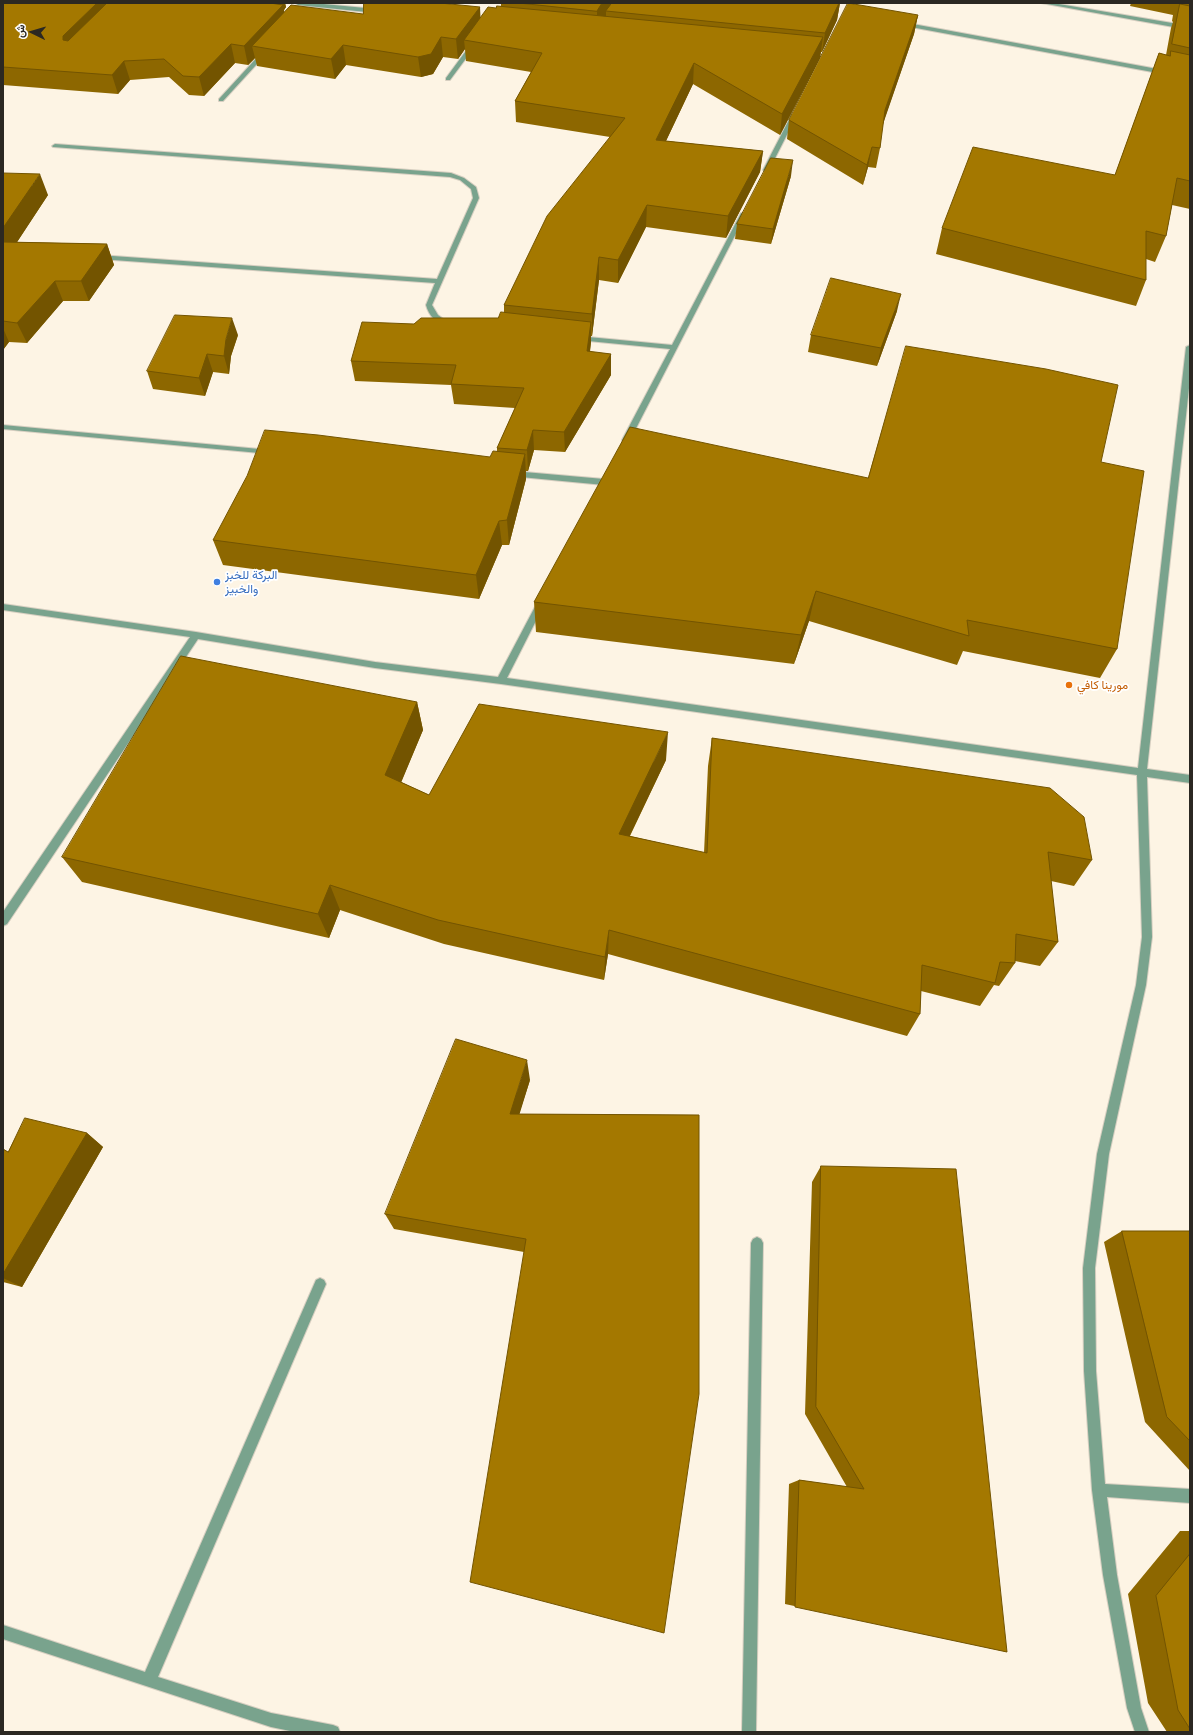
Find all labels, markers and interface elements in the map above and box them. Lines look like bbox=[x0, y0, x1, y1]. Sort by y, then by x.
north arrow bbox=[12, 12, 52, 52]
text: ش bbox=[12, 24, 27, 38]
place label: البركة للخبز والخبيز bbox=[225, 568, 277, 596]
marker: البركة للخبز والخبيز bbox=[212, 577, 222, 587]
place label: مورينا كافي bbox=[1077, 678, 1128, 692]
marker: مورينا كافي bbox=[1064, 680, 1074, 690]

